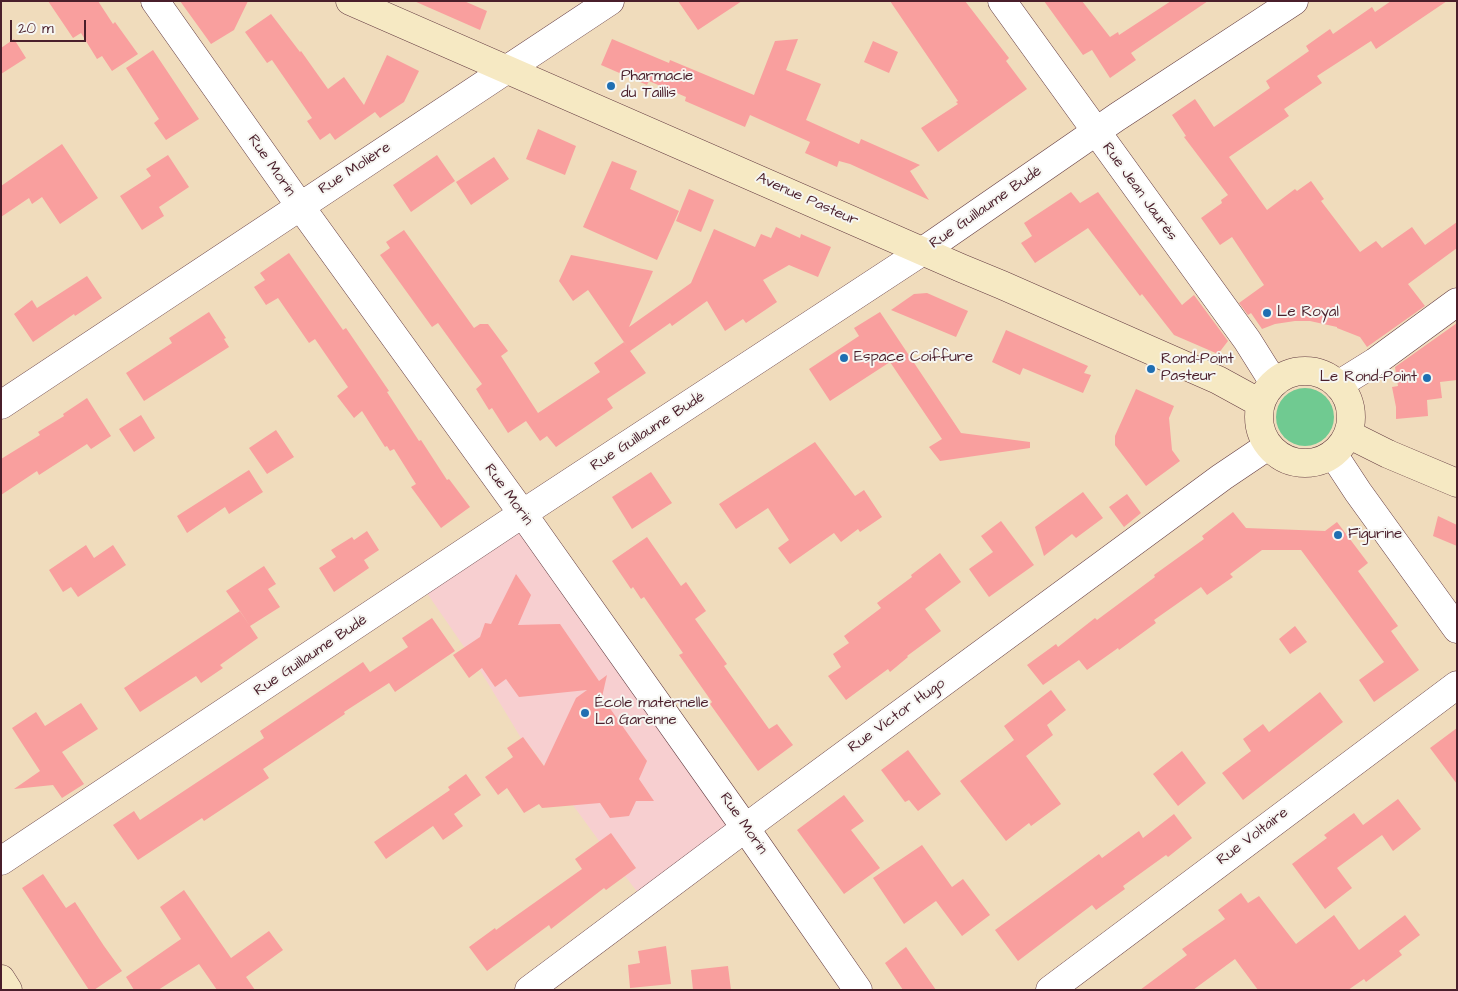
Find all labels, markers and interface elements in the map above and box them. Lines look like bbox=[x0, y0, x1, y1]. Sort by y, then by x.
scale bar bbox=[12, 10, 89, 42]
text: 20 m bbox=[18, 18, 54, 39]
place label: Pharmacie du Taillis bbox=[621, 68, 693, 103]
marker: Pharmacie du Taillis bbox=[605, 80, 617, 92]
street label: Rue Morin bbox=[243, 132, 299, 200]
street label: Rue Molière bbox=[316, 139, 394, 199]
street label: Rue Jean Jaurès bbox=[1097, 139, 1181, 245]
street label: Rue Guillaume Budé bbox=[927, 163, 1045, 253]
street label: Avenue Pasteur bbox=[753, 170, 861, 230]
place label: Le Royal bbox=[1277, 304, 1339, 322]
marker: Le Royal bbox=[1261, 307, 1273, 319]
place label: Espace Coiffure bbox=[854, 349, 973, 367]
place label: Rond-Point Pasteur bbox=[1161, 351, 1234, 386]
marker: Espace Coiffure bbox=[838, 352, 850, 364]
marker: Rond-Point Pasteur bbox=[1145, 363, 1157, 375]
place label: Le Rond-Point bbox=[1320, 369, 1417, 387]
marker: Le Rond-Point bbox=[1421, 372, 1433, 384]
street label: Rue Guillaume Budé bbox=[588, 388, 708, 476]
street label: Rue Morin bbox=[480, 461, 536, 529]
place label: Figurine bbox=[1348, 526, 1402, 544]
marker: Figurine bbox=[1332, 529, 1344, 541]
street label: Rue Guillaume Budé bbox=[251, 611, 371, 701]
street label: Rue Victor Hugo bbox=[845, 675, 949, 757]
place label: École maternelle La Garenne bbox=[595, 695, 708, 730]
marker: École maternelle La Garenne bbox=[579, 707, 591, 719]
street label: Rue Morin bbox=[715, 790, 771, 858]
street label: Rue Voltaire bbox=[1214, 804, 1292, 870]

